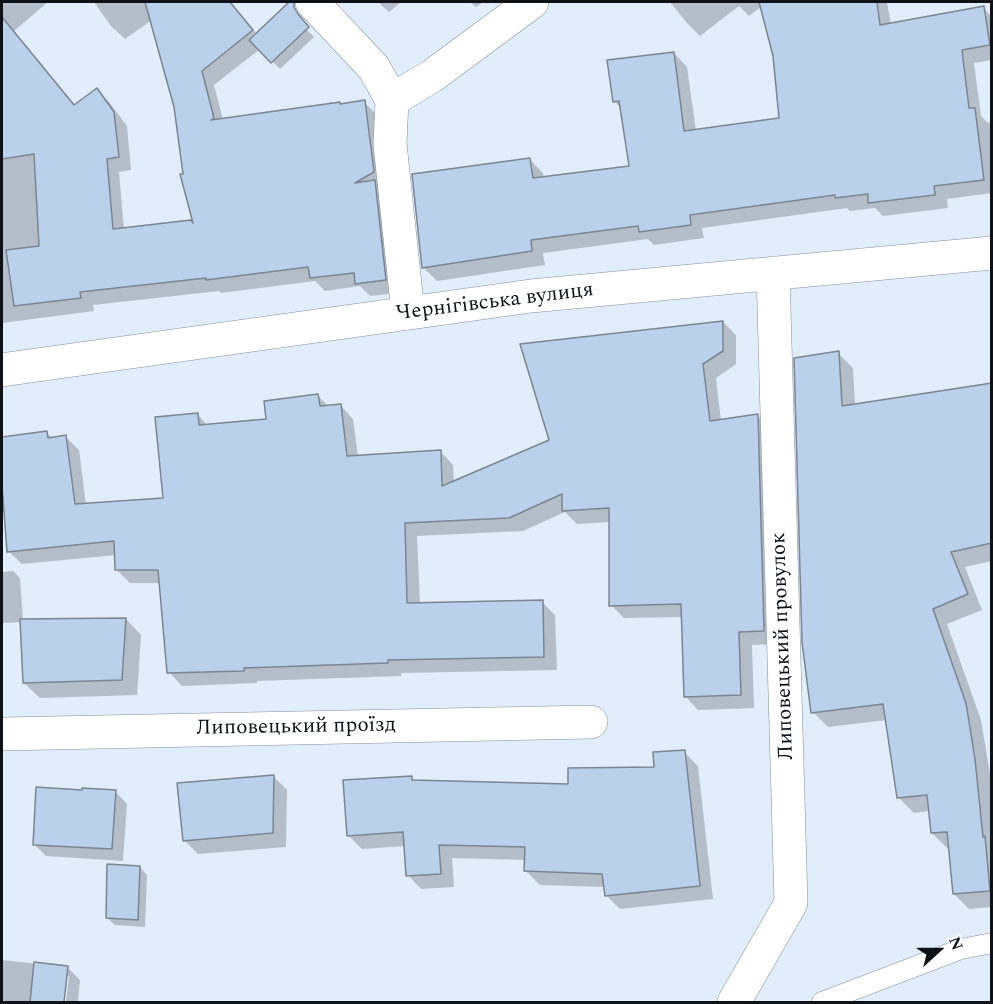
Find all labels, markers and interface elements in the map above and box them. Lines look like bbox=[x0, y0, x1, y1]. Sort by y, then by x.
street label: Чернігівська вулиця bbox=[395, 278, 595, 328]
street label: Липовецький провулок bbox=[767, 532, 801, 760]
street label: Липовецький проїзд bbox=[196, 714, 396, 742]
north arrow bbox=[909, 920, 969, 980]
text: N bbox=[942, 933, 969, 954]

